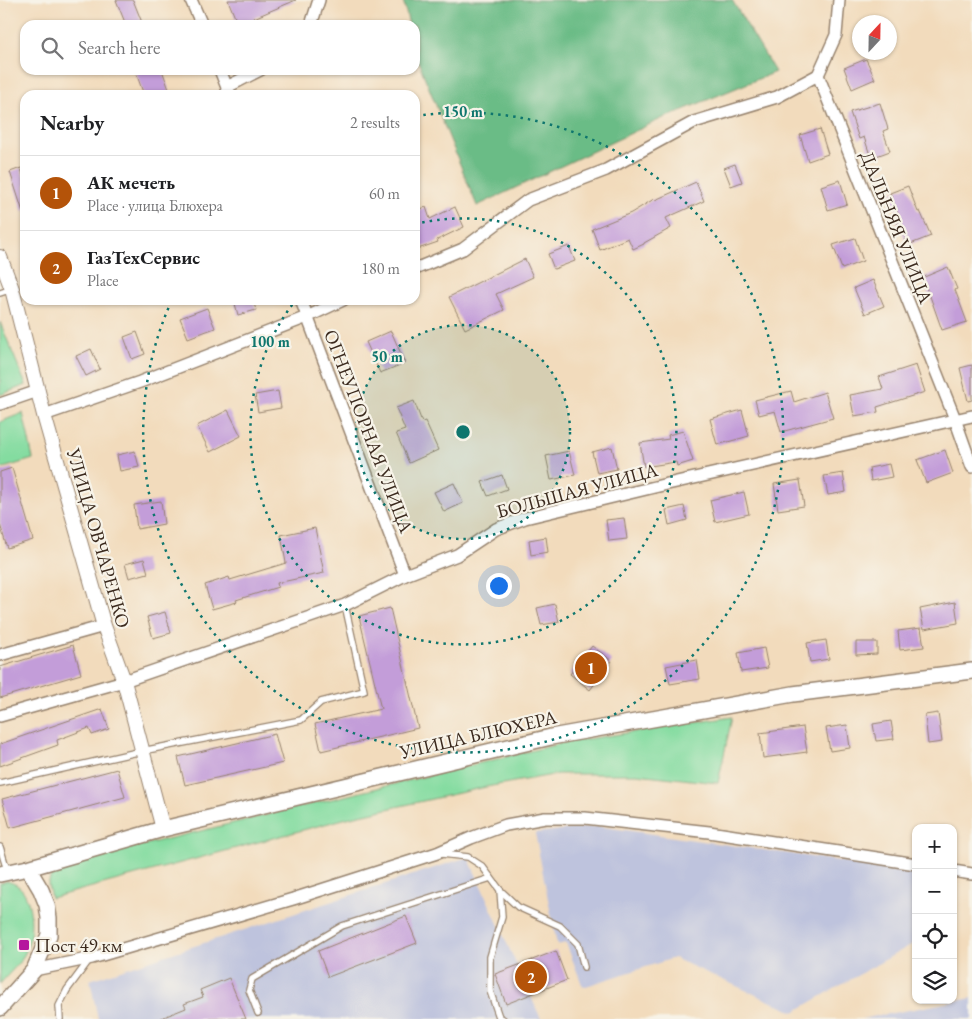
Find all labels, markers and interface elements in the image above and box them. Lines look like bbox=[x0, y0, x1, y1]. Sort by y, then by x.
north arrow bbox=[852, 15, 897, 60]
search box bbox=[20, 20, 420, 75]
icon: search bbox=[38, 34, 66, 62]
text: Search here bbox=[78, 35, 160, 60]
text: 150 m bbox=[443, 102, 483, 121]
text: Nearby bbox=[40, 109, 104, 136]
text: 2 results bbox=[350, 112, 400, 133]
street label: ДАЛЬНЯЯ УЛИЦА bbox=[854, 147, 939, 308]
text: АК мечеть bbox=[87, 170, 175, 195]
text: 1 bbox=[52, 183, 60, 204]
text: 60 m bbox=[369, 183, 400, 204]
text: Place · улица Блюхера bbox=[87, 195, 223, 216]
text: ГазТехСервис bbox=[87, 245, 200, 270]
text: 2 bbox=[52, 258, 60, 279]
text: 180 m bbox=[361, 258, 400, 279]
text: Place bbox=[87, 270, 119, 291]
street label: ОГНЕУПОРНАЯ УЛИЦА bbox=[318, 326, 419, 537]
text: 100 m bbox=[250, 332, 290, 351]
text: 50 m bbox=[371, 347, 403, 366]
centre of rings bbox=[454, 423, 472, 441]
street label: УЛИЦА ОВЧАРЕНКО bbox=[61, 444, 136, 631]
street label: БОЛЬШАЯ УЛИЦА bbox=[494, 457, 661, 524]
your location bbox=[486, 573, 512, 599]
pin: 1 bbox=[575, 649, 607, 687]
street label: УЛИЦА БЛЮХЕРА bbox=[396, 704, 560, 765]
map controls bbox=[912, 824, 957, 1004]
button: + bbox=[912, 824, 957, 869]
button: − bbox=[912, 869, 957, 914]
button: locate bbox=[912, 914, 957, 959]
place label: Пост 49 км bbox=[35, 933, 123, 958]
marker: Пост 49 км bbox=[17, 938, 31, 952]
pin: 2 bbox=[515, 958, 547, 996]
button: layers bbox=[912, 959, 957, 1004]

